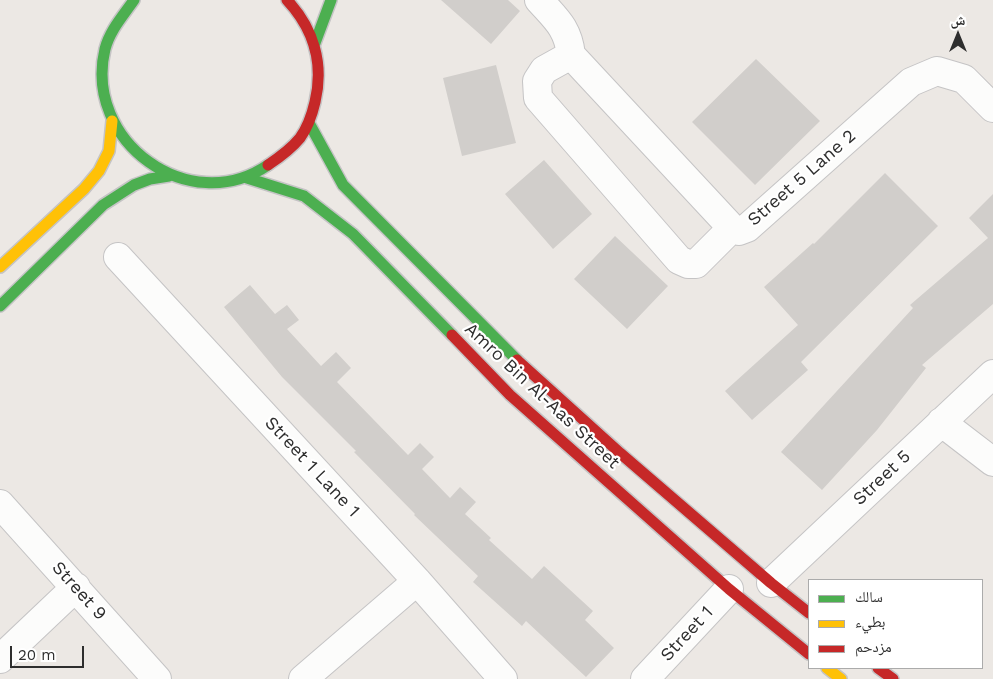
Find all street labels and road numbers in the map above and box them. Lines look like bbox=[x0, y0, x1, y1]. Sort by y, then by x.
street label: Street 5 Lane 2 bbox=[744, 125, 860, 231]
street label: Amro Bin Al-Aas Street bbox=[460, 318, 624, 474]
street label: Street 1 Lane 1 bbox=[260, 412, 364, 522]
street label: Street 5 bbox=[849, 446, 915, 510]
street label: Street 9 bbox=[47, 557, 111, 625]
street label: Street 1 bbox=[656, 602, 718, 666]

